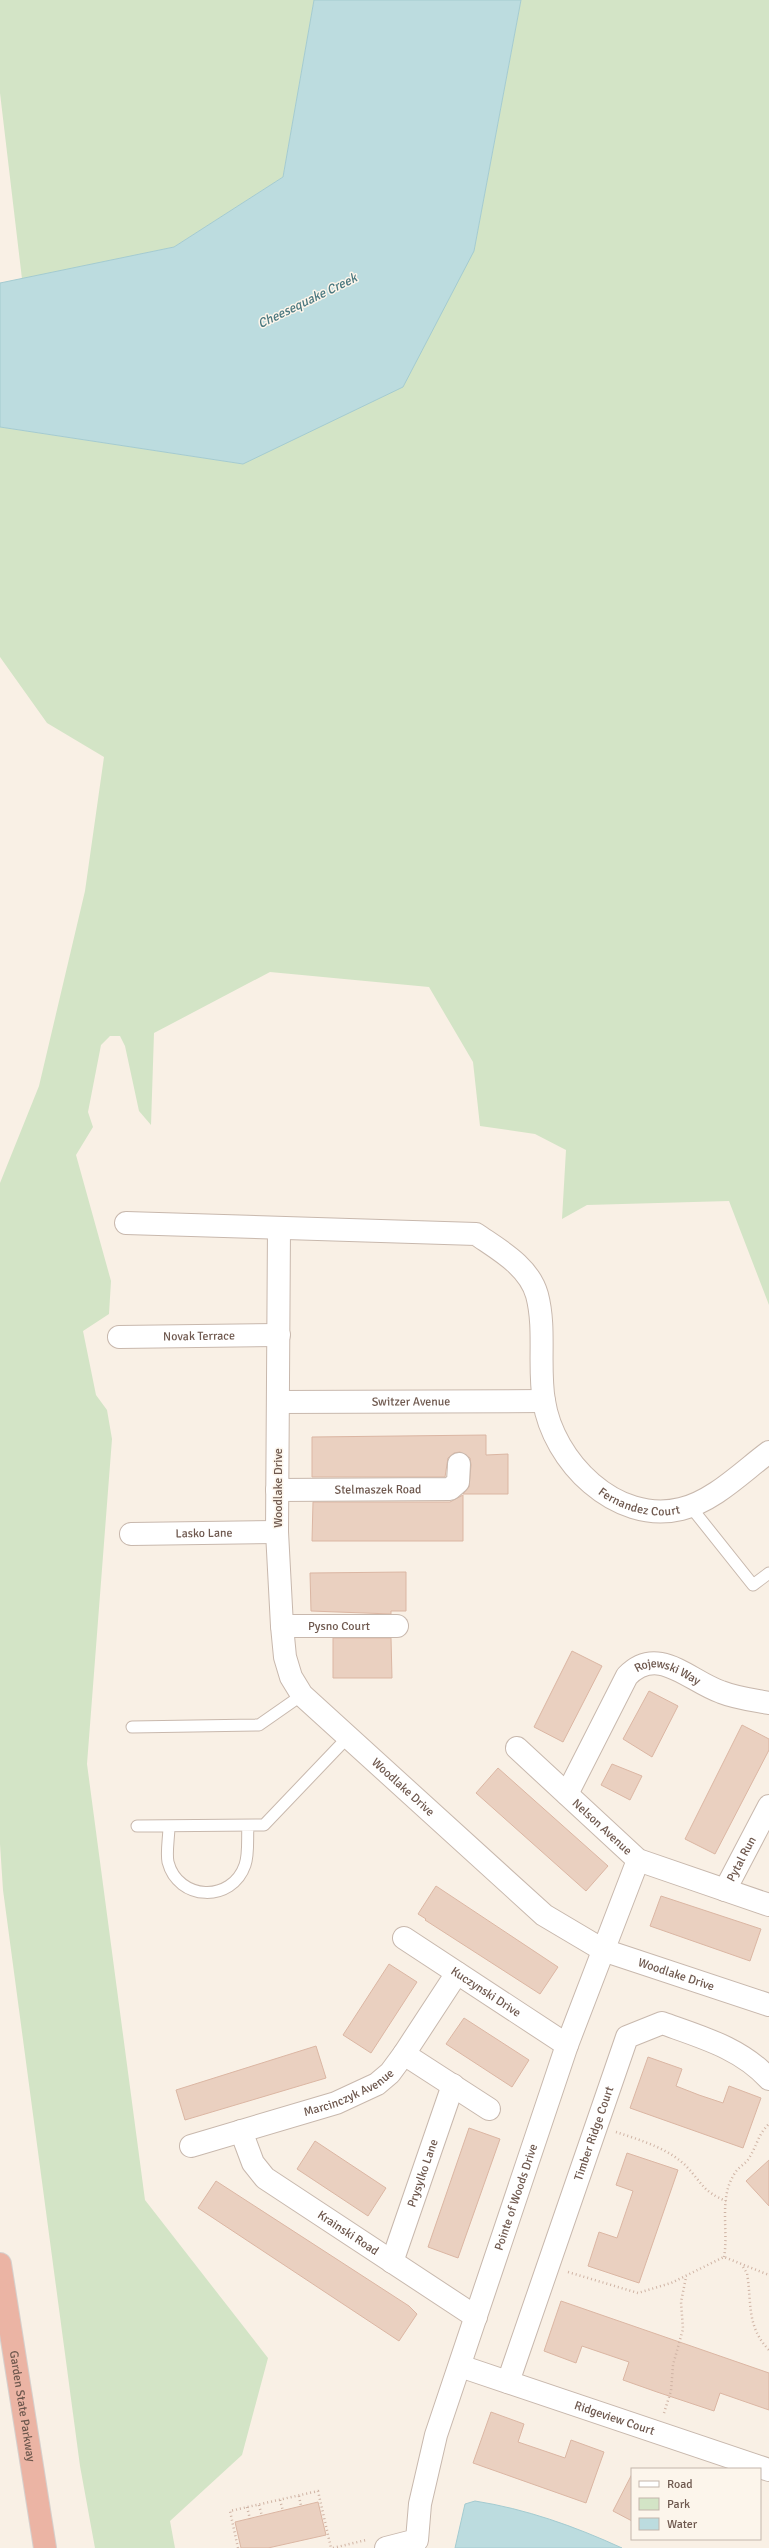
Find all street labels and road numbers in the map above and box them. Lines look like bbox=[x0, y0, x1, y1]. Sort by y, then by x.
street label: Novak Terrace bbox=[163, 1329, 235, 1344]
street label: Switzer Avenue bbox=[372, 1394, 450, 1410]
street label: Woodlake Drive bbox=[271, 1448, 286, 1528]
street label: Stelmaszek Road bbox=[335, 1482, 421, 1498]
street label: Fernandez Court bbox=[595, 1484, 681, 1520]
street label: Lasko Lane bbox=[175, 1526, 233, 1541]
street label: Pysno Court bbox=[308, 1619, 370, 1634]
street label: Rojewski Way bbox=[632, 1656, 703, 1689]
street label: Woodlake Drive bbox=[368, 1755, 437, 1820]
street label: Nelson Avenue bbox=[569, 1796, 635, 1858]
street label: Pytal Run bbox=[724, 1834, 760, 1884]
street label: Woodlake Drive bbox=[636, 1955, 716, 1994]
street label: Kuczynski Drive bbox=[448, 1964, 523, 2021]
street label: Marcinczyk Avenue bbox=[302, 2066, 397, 2120]
street label: Timber Ridge Court bbox=[571, 2084, 617, 2183]
street label: Prysylko Lane bbox=[404, 2137, 442, 2209]
street label: Pointe of Woods Drive bbox=[492, 2142, 541, 2252]
street label: Krainski Road bbox=[314, 2208, 381, 2259]
street label: Garden State Parkway bbox=[6, 2350, 38, 2463]
street label: Ridgeview Court bbox=[572, 2398, 656, 2439]

